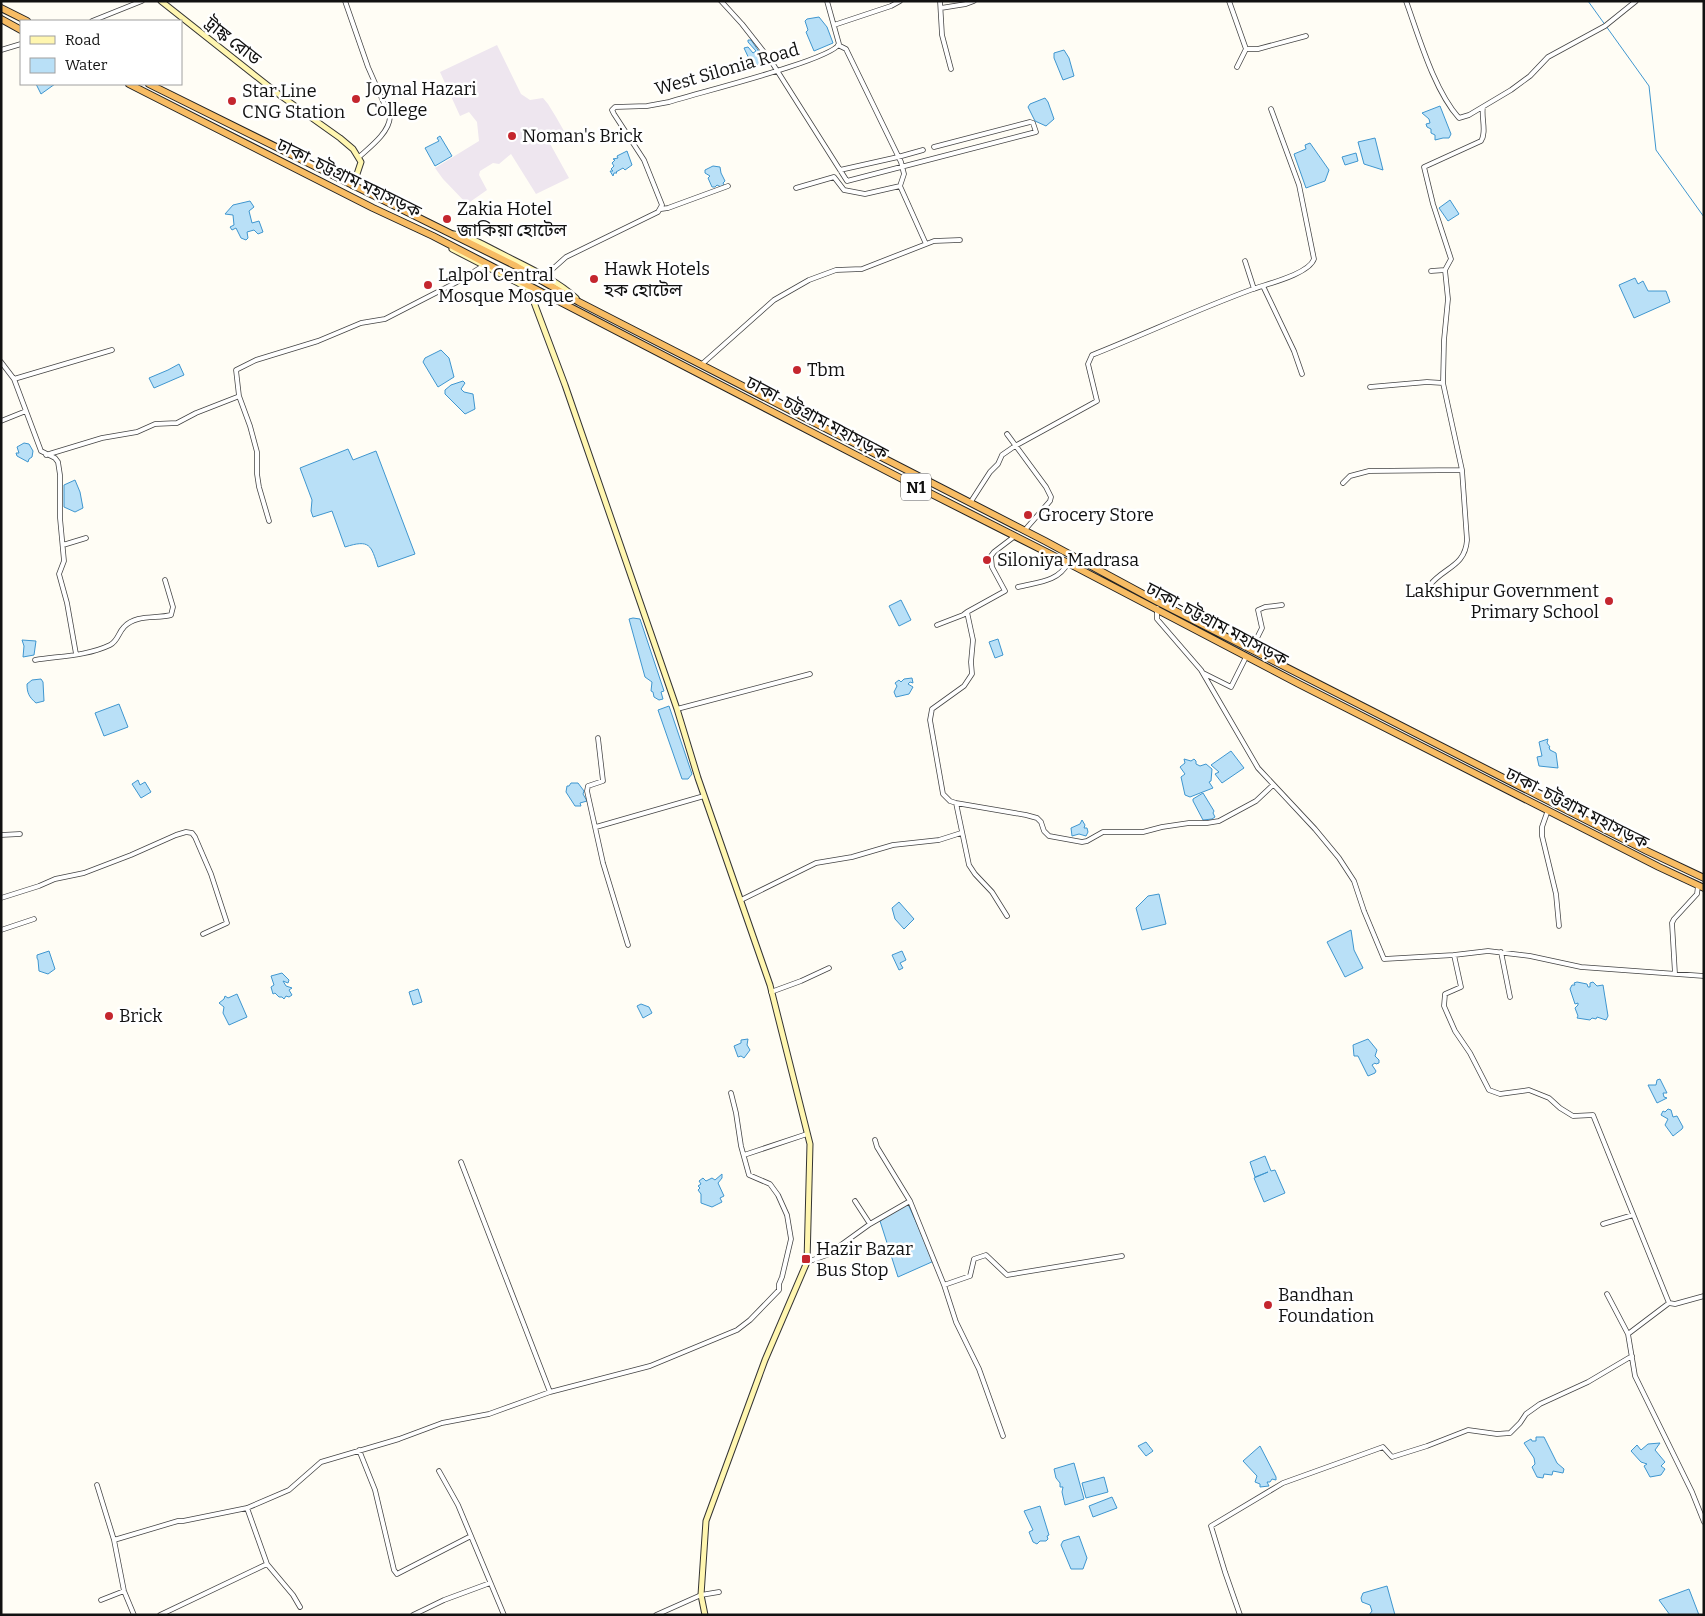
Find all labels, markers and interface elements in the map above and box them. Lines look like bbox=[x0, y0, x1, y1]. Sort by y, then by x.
street label: ট্রাঙ্ক রোড bbox=[200, 12, 266, 70]
legend bbox=[20, 20, 182, 85]
text: Road bbox=[65, 31, 100, 49]
street label: West Silonia Road bbox=[652, 38, 802, 100]
text: Water bbox=[65, 56, 108, 74]
place label: Joynal Hazari College bbox=[365, 78, 477, 121]
place label: Star Line CNG Station bbox=[242, 80, 346, 123]
marker: Joynal Hazari College bbox=[350, 93, 362, 105]
marker: Star Line CNG Station bbox=[226, 95, 238, 107]
place label: Noman's Brick bbox=[522, 125, 644, 147]
marker: Noman's Brick bbox=[506, 130, 518, 142]
street label: ঢাকা-চট্টগ্রাম মহাসড়ক bbox=[272, 133, 425, 223]
place label: Zakia Hotel জাকিয়া হোটেল bbox=[456, 198, 568, 241]
marker: Zakia Hotel জাকিয়া হোটেল bbox=[441, 213, 453, 225]
place label: Hawk Hotels হক হোটেল bbox=[603, 258, 710, 301]
place label: Lalpol Central Mosque Mosque bbox=[438, 264, 574, 307]
marker: Hawk Hotels হক হোটেল bbox=[588, 273, 600, 285]
marker: Lalpol Central Mosque Mosque bbox=[422, 279, 434, 291]
place label: Tbm bbox=[807, 359, 845, 381]
marker: Tbm bbox=[791, 364, 803, 376]
street label: ঢাকা-চট্টগ্রাম মহাসড়ক bbox=[741, 371, 892, 465]
road number: N1 bbox=[901, 474, 931, 501]
place label: Grocery Store bbox=[1038, 504, 1154, 526]
marker: Grocery Store bbox=[1022, 509, 1034, 521]
place label: Siloniya Madrasa bbox=[997, 549, 1139, 571]
marker: Siloniya Madrasa bbox=[981, 554, 993, 566]
street label: ঢাকা-চট্টগ্রাম মহাসড়ক bbox=[1141, 577, 1292, 671]
place label: Lakshipur Government Primary School bbox=[1405, 580, 1599, 623]
marker: Lakshipur Government Primary School bbox=[1603, 595, 1615, 607]
street label: ঢাকা-চট্টগ্রাম মহাসড়ক bbox=[1501, 762, 1653, 854]
place label: Brick bbox=[119, 1005, 163, 1027]
marker: Brick bbox=[103, 1010, 115, 1022]
place label: Hazir Bazar Bus Stop bbox=[816, 1238, 913, 1281]
marker: Hazir Bazar Bus Stop bbox=[800, 1253, 812, 1265]
place label: Bandhan Foundation bbox=[1278, 1284, 1375, 1327]
marker: Bandhan Foundation bbox=[1262, 1299, 1274, 1311]

